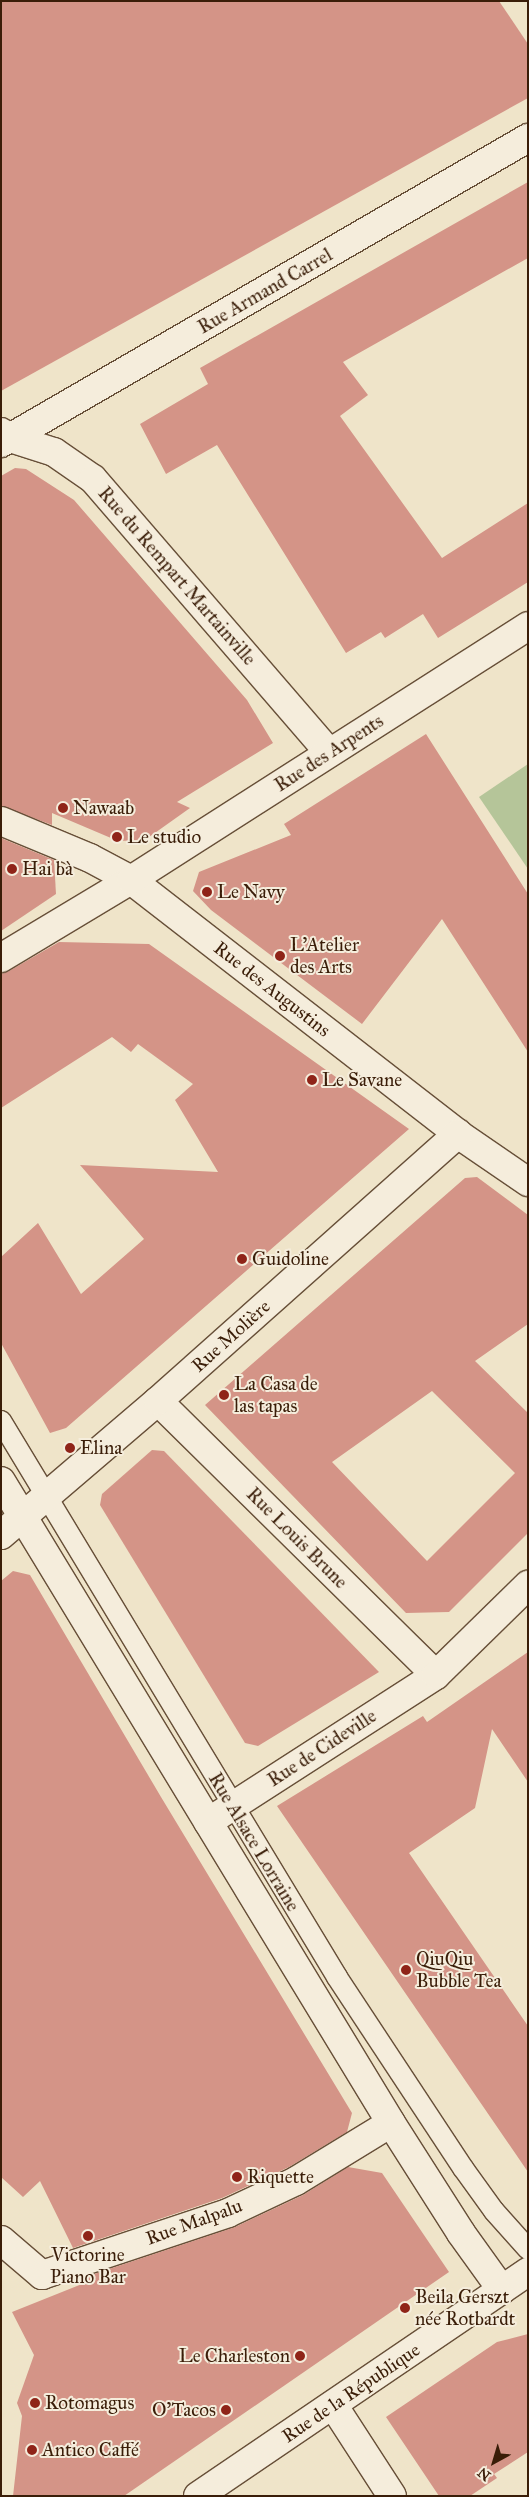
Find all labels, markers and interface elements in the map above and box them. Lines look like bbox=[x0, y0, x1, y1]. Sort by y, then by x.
street label: Rue Armand Carrel bbox=[194, 243, 336, 339]
street label: Rue du Rempart Martainville bbox=[93, 482, 261, 670]
street label: Rue des Arpents bbox=[270, 709, 388, 797]
place label: Nawaab bbox=[73, 797, 134, 819]
marker: Nawaab bbox=[57, 802, 69, 814]
place label: Le studio bbox=[127, 826, 201, 848]
marker: Le studio bbox=[111, 831, 123, 843]
place label: Hai bà bbox=[22, 858, 73, 880]
marker: Hai bà bbox=[6, 863, 18, 875]
place label: Le Navy bbox=[217, 881, 285, 903]
marker: Le Navy bbox=[201, 886, 213, 898]
place label: L'Atelier des Arts bbox=[290, 934, 359, 978]
street label: Rue des Augustins bbox=[209, 936, 335, 1042]
marker: L'Atelier des Arts bbox=[274, 950, 286, 962]
place label: Le Savane bbox=[322, 1069, 402, 1091]
marker: Le Savane bbox=[306, 1074, 318, 1086]
place label: Guidoline bbox=[252, 1248, 329, 1270]
marker: Guidoline bbox=[236, 1253, 248, 1265]
street label: Rue Molière bbox=[187, 1295, 275, 1377]
place label: La Casa de las tapas bbox=[234, 1373, 318, 1417]
marker: La Casa de las tapas bbox=[218, 1389, 230, 1401]
place label: Elina bbox=[80, 1437, 122, 1459]
marker: Elina bbox=[64, 1442, 76, 1454]
street label: Rue Louis Brune bbox=[242, 1483, 352, 1593]
street label: Rue de Cideville bbox=[263, 1704, 381, 1792]
street label: Rue Alsace Lorraine bbox=[204, 1769, 304, 1915]
place label: QiuQiu Bubble Tea bbox=[416, 1948, 502, 1992]
marker: QiuQiu Bubble Tea bbox=[400, 1964, 412, 1976]
place label: Riquette bbox=[247, 2166, 314, 2188]
marker: Riquette bbox=[231, 2171, 243, 2183]
street label: Rue Malpalu bbox=[143, 2194, 245, 2250]
marker: Victorine Piano Bar bbox=[82, 2230, 94, 2242]
place label: Victorine Piano Bar bbox=[50, 2244, 126, 2288]
place label: Beila Gerszt née Rotbardt bbox=[415, 2286, 515, 2330]
marker: Beila Gerszt née Rotbardt bbox=[399, 2302, 411, 2314]
street label: Rue de la République bbox=[278, 2338, 424, 2448]
place label: Le Charleston bbox=[179, 2345, 290, 2367]
marker: Le Charleston bbox=[294, 2350, 306, 2362]
place label: Rotomagus bbox=[45, 2392, 134, 2414]
marker: Rotomagus bbox=[29, 2397, 41, 2409]
place label: O'Tacos bbox=[152, 2399, 216, 2421]
marker: O'Tacos bbox=[220, 2404, 232, 2416]
north arrow bbox=[469, 2437, 519, 2487]
place label: Antico Caffé bbox=[42, 2439, 139, 2461]
marker: Antico Caffé bbox=[26, 2444, 38, 2456]
text: N bbox=[474, 2464, 494, 2484]

